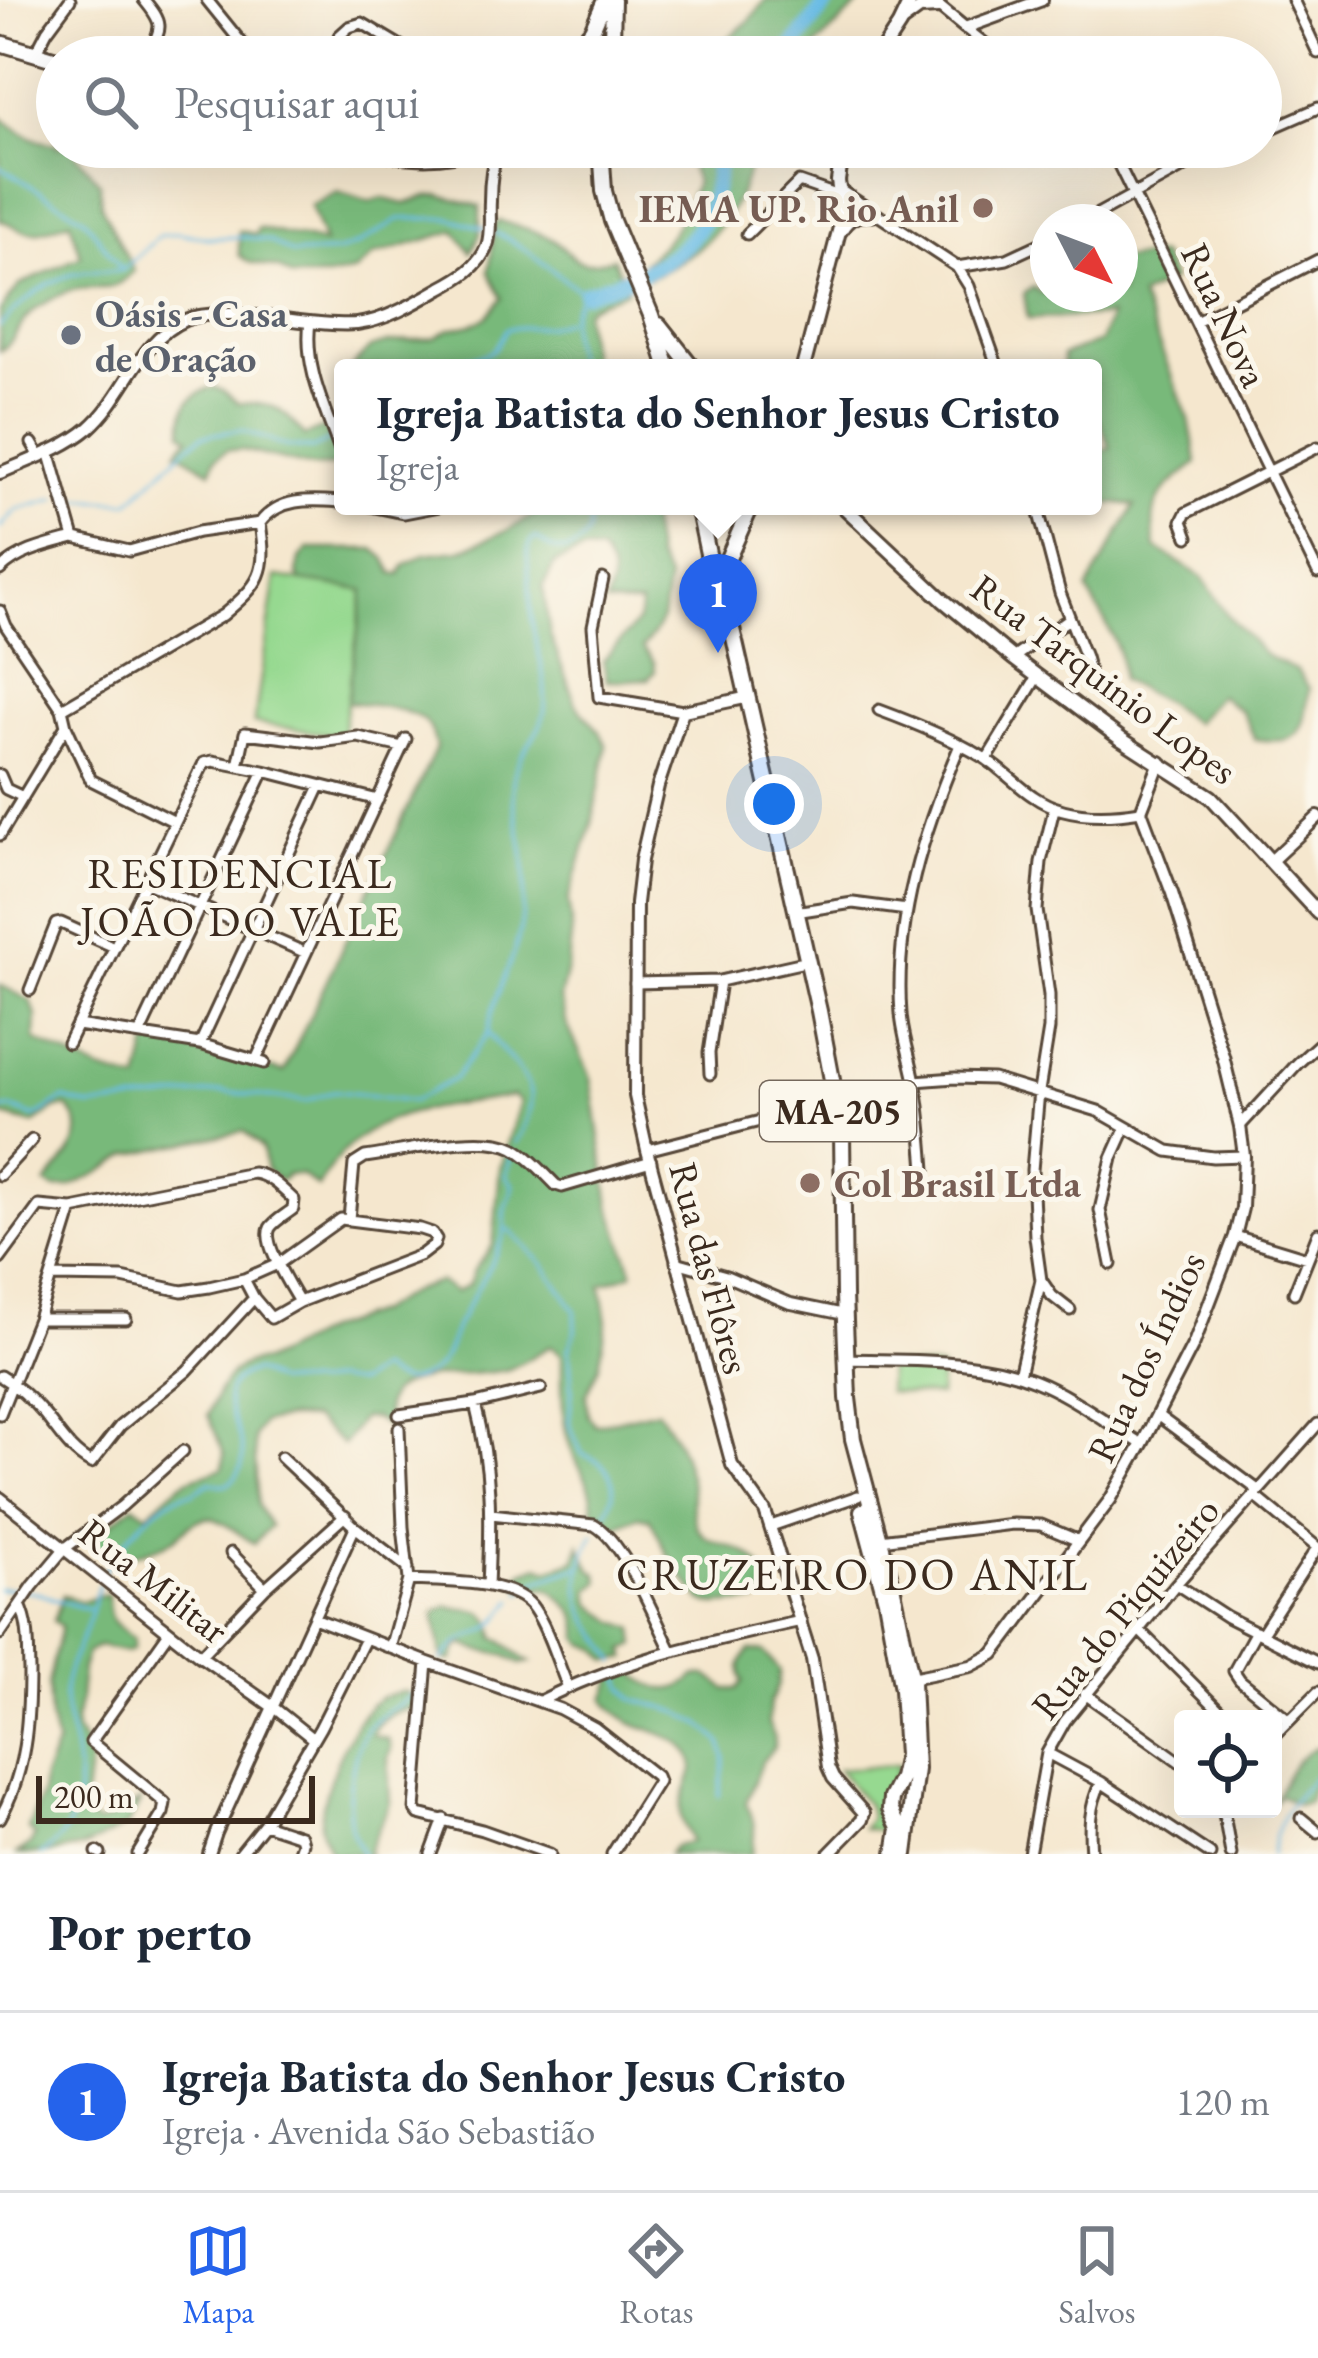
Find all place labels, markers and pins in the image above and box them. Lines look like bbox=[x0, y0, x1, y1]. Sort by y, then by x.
place label: IEMA UP. Rio Anil bbox=[639, 183, 959, 234]
marker: IEMA UP. Rio Anil bbox=[970, 195, 996, 221]
place label: Oásis - Casa de Oração bbox=[95, 288, 288, 384]
marker: Oásis - Casa de Oração bbox=[58, 322, 84, 348]
pin: 1 bbox=[679, 554, 757, 653]
place label: Col Brasil Ltda bbox=[834, 1158, 1082, 1209]
marker: Col Brasil Ltda bbox=[797, 1170, 823, 1196]

